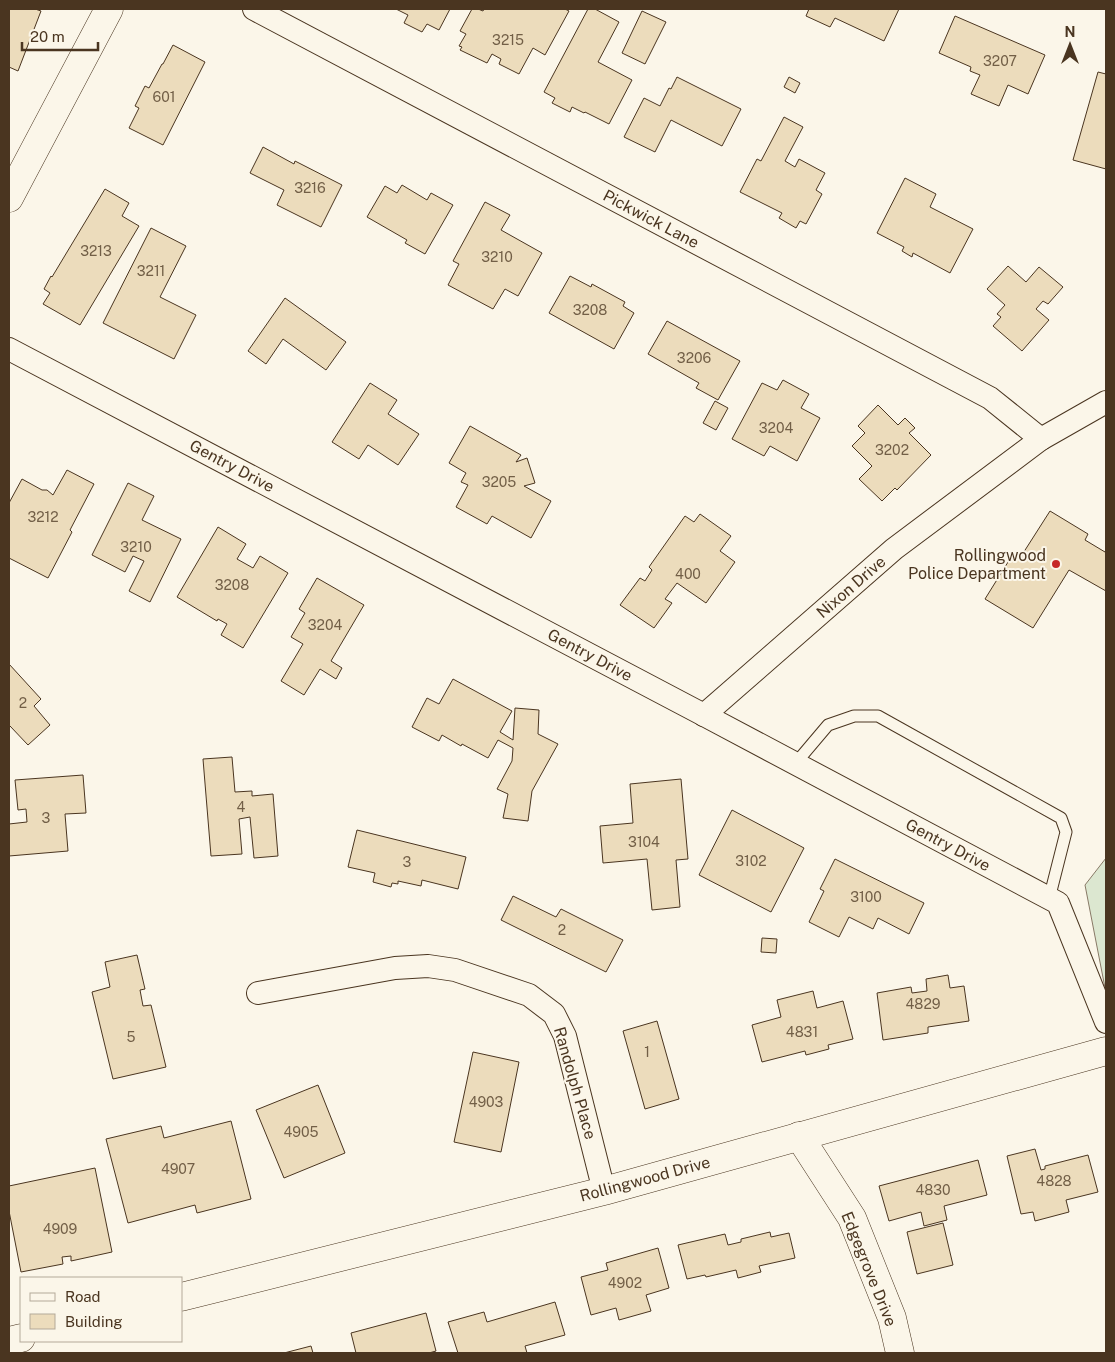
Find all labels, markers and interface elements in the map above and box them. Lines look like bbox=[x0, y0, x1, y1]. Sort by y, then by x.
scale bar bbox=[22, 20, 99, 52]
north arrow bbox=[1045, 20, 1095, 70]
text: N bbox=[1065, 24, 1075, 40]
text: 20 m bbox=[30, 28, 65, 45]
house number: 3215 bbox=[492, 32, 524, 48]
house number: 3207 bbox=[983, 53, 1017, 69]
house number: 601 bbox=[153, 89, 175, 105]
house number: 3216 bbox=[294, 180, 326, 196]
street label: Pickwick Lane bbox=[600, 186, 702, 252]
house number: 3213 bbox=[80, 243, 112, 259]
house number: 3210 bbox=[481, 249, 513, 265]
house number: 3211 bbox=[137, 263, 165, 279]
house number: 3208 bbox=[573, 302, 607, 318]
house number: 3206 bbox=[677, 350, 711, 366]
house number: 3204 bbox=[759, 420, 793, 436]
street label: Gentry Drive bbox=[186, 436, 278, 496]
house number: 3202 bbox=[875, 442, 909, 458]
house number: 3205 bbox=[482, 474, 516, 490]
house number: 3212 bbox=[27, 509, 59, 525]
house number: 3210 bbox=[120, 539, 152, 555]
place label: Rollingwood Police Department bbox=[908, 546, 1046, 583]
street label: Nixon Drive bbox=[813, 552, 889, 622]
marker: Rollingwood Police Department bbox=[1050, 558, 1062, 570]
house number: 400 bbox=[675, 566, 701, 582]
house number: 3208 bbox=[215, 577, 249, 593]
house number: 3204 bbox=[308, 617, 342, 633]
street label: Gentry Drive bbox=[544, 625, 636, 685]
house number: 2 bbox=[19, 695, 27, 711]
house number: 4 bbox=[237, 799, 246, 815]
house number: 3 bbox=[42, 810, 51, 826]
street label: Gentry Drive bbox=[902, 815, 994, 875]
house number: 3104 bbox=[628, 834, 660, 850]
house number: 3102 bbox=[735, 853, 767, 869]
house number: 3 bbox=[403, 854, 412, 870]
house number: 3100 bbox=[850, 889, 882, 905]
house number: 2 bbox=[558, 922, 566, 938]
house number: 4829 bbox=[906, 996, 941, 1012]
house number: 4831 bbox=[786, 1024, 818, 1040]
street label: Randolph Place bbox=[550, 1025, 600, 1141]
house number: 5 bbox=[127, 1029, 136, 1045]
house number: 1 bbox=[644, 1044, 650, 1060]
house number: 4903 bbox=[469, 1094, 504, 1110]
house number: 4905 bbox=[284, 1124, 319, 1140]
street label: Rollingwood Drive bbox=[578, 1152, 712, 1206]
house number: 4907 bbox=[161, 1161, 195, 1177]
house number: 4828 bbox=[1036, 1173, 1072, 1189]
house number: 4830 bbox=[915, 1182, 951, 1198]
street label: Edgegrove Drive bbox=[837, 1209, 901, 1329]
house number: 4909 bbox=[43, 1221, 78, 1237]
house number: 4902 bbox=[608, 1275, 642, 1291]
legend bbox=[20, 1277, 182, 1342]
text: Road bbox=[65, 1288, 101, 1305]
text: Building bbox=[65, 1313, 123, 1330]

